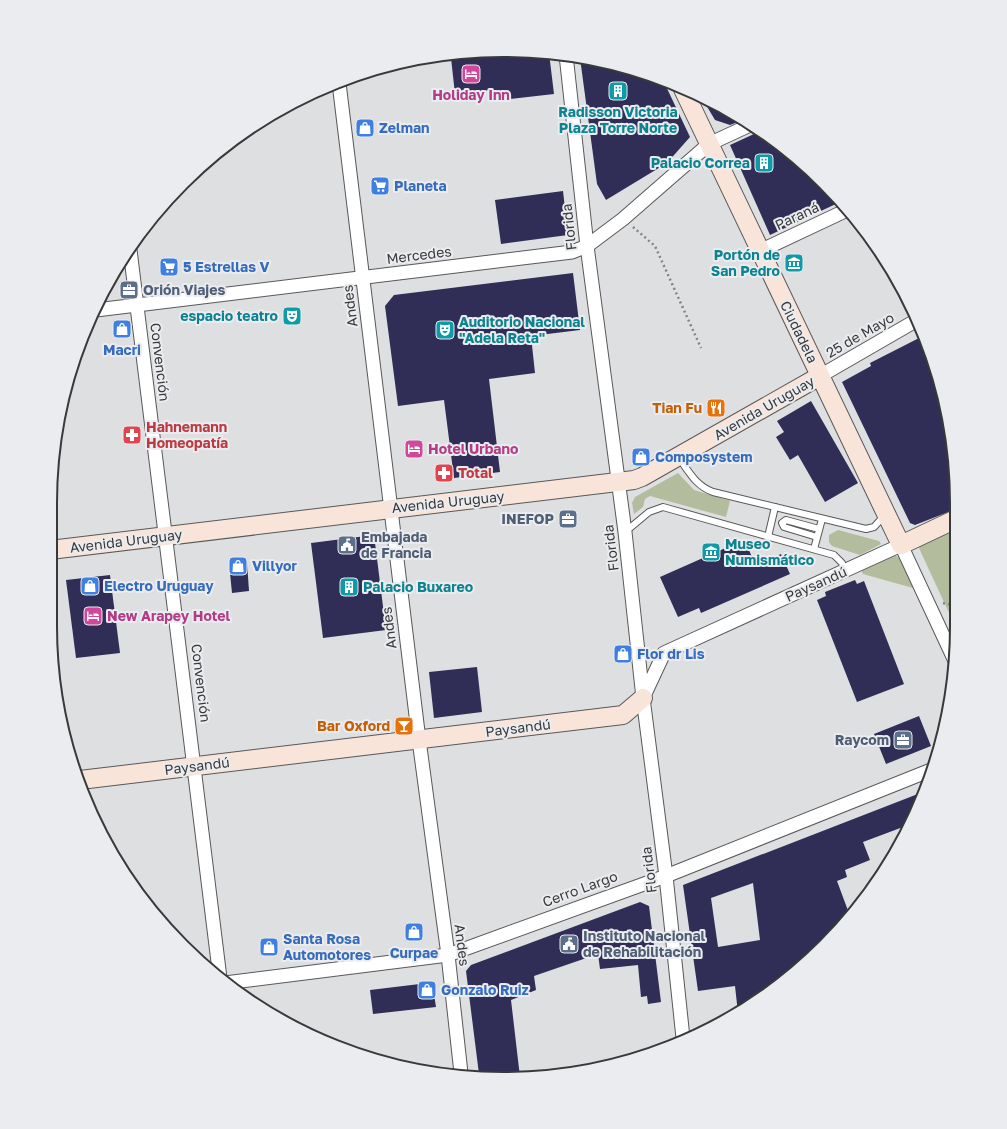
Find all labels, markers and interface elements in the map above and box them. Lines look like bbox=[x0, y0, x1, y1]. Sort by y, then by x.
hotel icon: Holiday Inn bbox=[460, 63, 482, 85]
building icon: Radisson Victoria Plaza Torre Norte bbox=[607, 80, 629, 102]
place label: Holiday Inn bbox=[432, 86, 510, 103]
place label: Radisson Victoria Plaza Torre Norte bbox=[558, 103, 678, 136]
shop icon: Zelman bbox=[354, 117, 376, 139]
place label: Zelman bbox=[379, 119, 429, 136]
building icon: Palacio Correa bbox=[753, 152, 775, 174]
place label: Palacio Correa bbox=[651, 154, 750, 171]
supermarket icon: Planeta bbox=[369, 175, 391, 197]
place label: Planeta bbox=[394, 177, 447, 194]
street label: Paraná bbox=[772, 198, 822, 233]
street label: Florida bbox=[558, 203, 579, 251]
street label: Mercedes bbox=[385, 242, 452, 267]
place label: Portón de San Pedro bbox=[711, 246, 780, 279]
museum icon: Portón de San Pedro bbox=[783, 252, 805, 274]
supermarket icon: 5 Estrellas V bbox=[158, 256, 180, 278]
place label: 5 Estrellas V bbox=[183, 258, 269, 275]
office icon: Orión Viajes bbox=[118, 279, 140, 301]
place label: Orión Viajes bbox=[143, 281, 225, 298]
street label: Andes bbox=[338, 284, 361, 328]
street label: Ciudadela bbox=[777, 298, 822, 366]
theatre icon: espacio teatro bbox=[281, 305, 303, 327]
place label: espacio teatro bbox=[180, 307, 278, 324]
street label: 25 de Mayo bbox=[823, 308, 897, 361]
place label: Auditorio Nacional "Adela Reta" bbox=[459, 313, 585, 346]
shop icon: Macri bbox=[111, 318, 133, 340]
theatre icon: Auditorio Nacional "Adela Reta" bbox=[434, 319, 456, 341]
street label: Convención bbox=[147, 322, 174, 402]
place label: Macri bbox=[103, 341, 141, 358]
street label: Avenida Uruguay bbox=[710, 372, 817, 443]
restaurant icon: Tian Fu bbox=[705, 397, 727, 419]
place label: Tian Fu bbox=[652, 399, 702, 416]
place label: Hahnemann Homeopatía bbox=[146, 418, 228, 451]
pharmacy icon: Hahnemann Homeopatía bbox=[121, 424, 143, 446]
hotel icon: Hotel Urbano bbox=[403, 438, 425, 460]
place label: Hotel Urbano bbox=[428, 440, 518, 457]
shop icon: Composystem bbox=[630, 446, 652, 468]
place label: Composystem bbox=[655, 448, 752, 465]
pharmacy icon: Total bbox=[433, 462, 455, 484]
place label: Total bbox=[458, 464, 493, 481]
street label: Avenida Uruguay bbox=[391, 487, 505, 516]
office icon: INEFOP bbox=[557, 508, 579, 530]
place label: INEFOP bbox=[501, 510, 554, 527]
street label: Florida bbox=[599, 524, 622, 572]
street label: Avenida Uruguay bbox=[69, 525, 183, 556]
place label: Embajada de Francia bbox=[361, 528, 432, 561]
public building icon: Embajada de Francia bbox=[336, 534, 358, 556]
place label: Museo Numismático bbox=[725, 535, 814, 568]
museum icon: Museo Numismático bbox=[700, 541, 722, 563]
shop icon: Villyor bbox=[227, 555, 249, 577]
place label: Villyor bbox=[252, 557, 297, 574]
street label: Paysandú bbox=[782, 562, 849, 605]
shop icon: Electro Uruguay bbox=[79, 575, 101, 597]
building icon: Palacio Buxareo bbox=[338, 576, 360, 598]
place label: Electro Uruguay bbox=[104, 577, 214, 594]
place label: Palacio Buxareo bbox=[363, 578, 473, 595]
hotel icon: New Arapey Hotel bbox=[82, 605, 104, 627]
street label: Andes bbox=[377, 606, 400, 650]
place label: New Arapey Hotel bbox=[107, 607, 231, 624]
street label: Convención bbox=[188, 643, 215, 723]
shop icon: Flor dr Lis bbox=[612, 643, 634, 665]
place label: Flor dr Lis bbox=[637, 645, 705, 662]
bar icon: Bar Oxford bbox=[393, 715, 415, 737]
street label: Paysandú bbox=[484, 715, 551, 740]
place label: Bar Oxford bbox=[317, 717, 390, 734]
office icon: Raycom bbox=[892, 729, 914, 751]
place label: Raycom bbox=[835, 731, 889, 748]
street label: Paysandú bbox=[163, 753, 230, 778]
street label: Florida bbox=[637, 846, 660, 894]
street label: Cerro Largo bbox=[540, 867, 620, 910]
shop icon: Curpae bbox=[403, 921, 425, 943]
street label: Andes bbox=[451, 923, 474, 967]
place label: Instituto Nacional de Rehabilitación bbox=[583, 927, 705, 960]
place label: Santa Rosa Automotores bbox=[283, 930, 371, 963]
public building icon: Instituto Nacional de Rehabilitación bbox=[558, 933, 580, 955]
shop icon: Santa Rosa Automotores bbox=[258, 936, 280, 958]
place label: Curpae bbox=[390, 944, 438, 961]
shop icon: Gonzalo Ruiz bbox=[416, 979, 438, 1001]
place label: Gonzalo Ruiz bbox=[441, 981, 529, 998]

